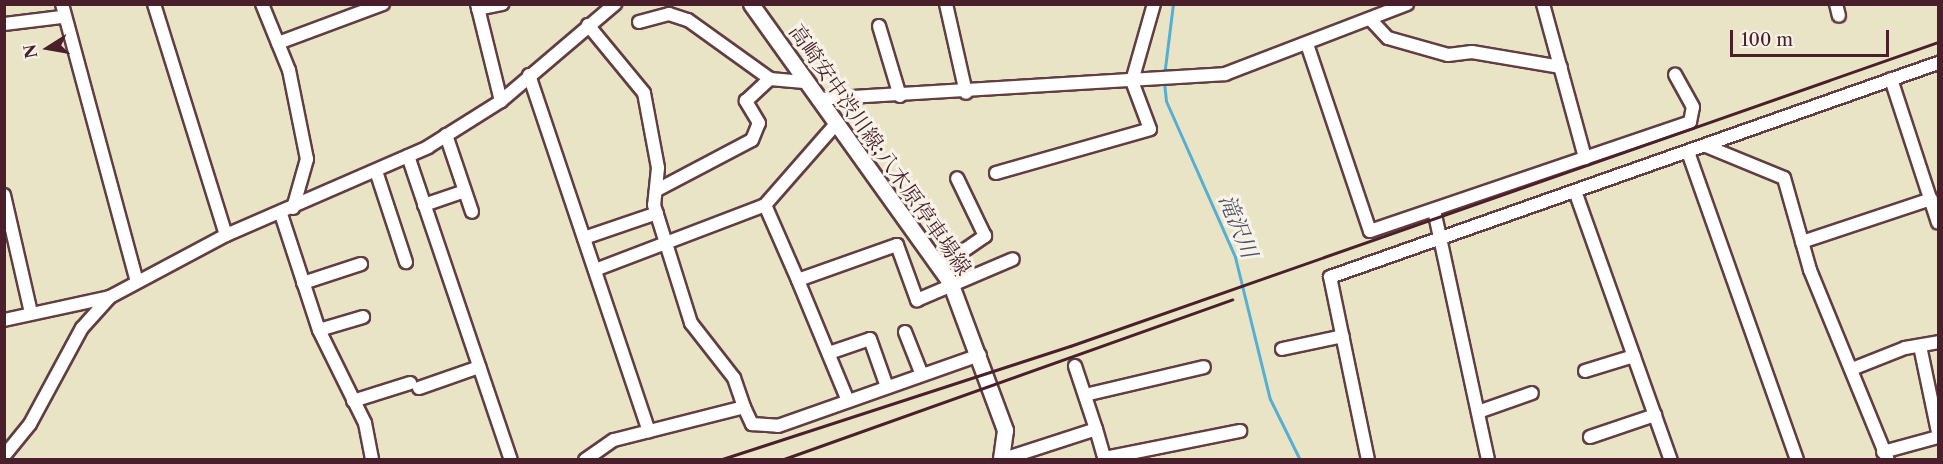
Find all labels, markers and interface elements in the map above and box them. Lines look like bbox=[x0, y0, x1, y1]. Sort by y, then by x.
north arrow bbox=[18, 18, 78, 78]
scale bar bbox=[1733, 18, 1892, 56]
street label: 高崎安中渋川線;八木原停車場線 bbox=[784, 20, 976, 280]
text: 100 m bbox=[1741, 29, 1793, 51]
text: N bbox=[19, 43, 41, 60]
water label: 滝沢川 bbox=[1213, 190, 1263, 262]

